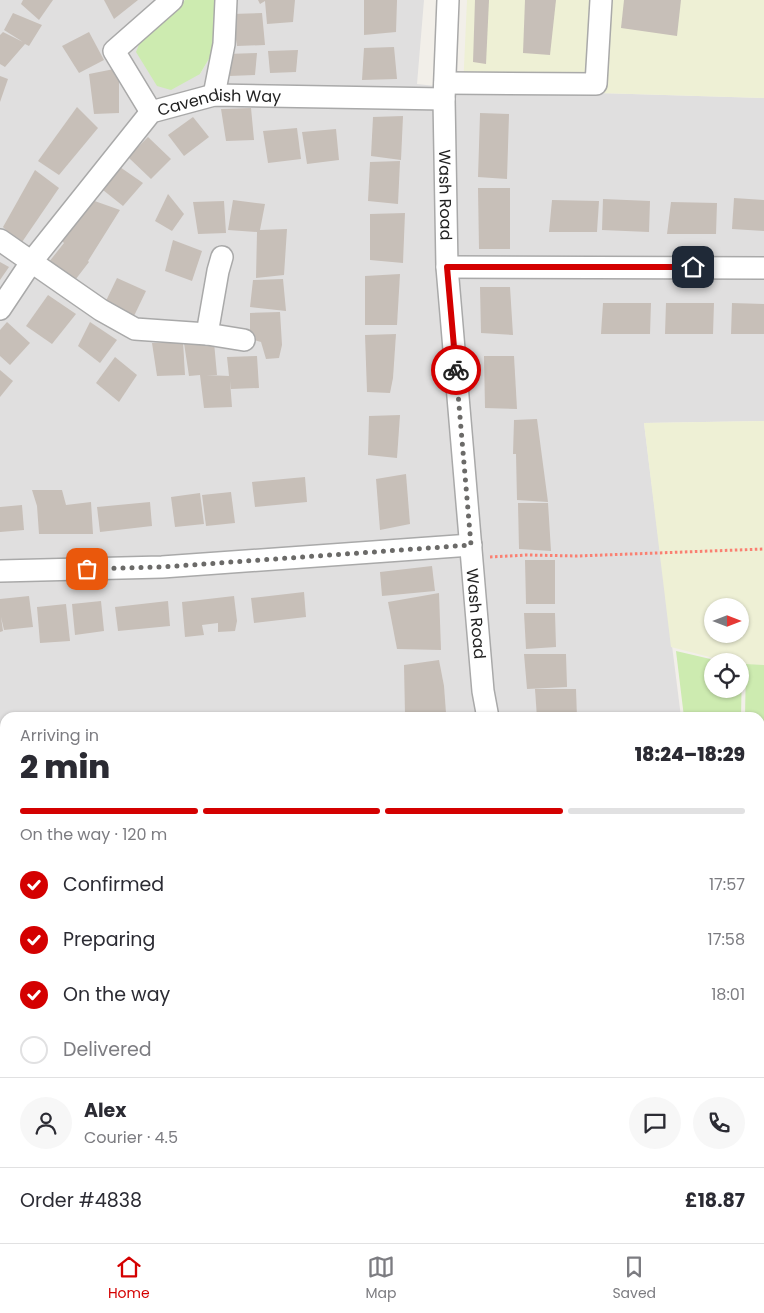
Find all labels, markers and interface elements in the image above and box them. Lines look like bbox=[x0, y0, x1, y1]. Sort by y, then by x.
street label: Cavendish Way bbox=[155, 83, 281, 122]
street label: Wash Road bbox=[433, 149, 458, 241]
pin bbox=[672, 246, 714, 288]
icon: home bbox=[679, 253, 707, 281]
courier bbox=[431, 345, 481, 395]
icon: bike bbox=[442, 356, 470, 384]
pin bbox=[66, 548, 108, 590]
icon: bag bbox=[73, 555, 101, 583]
street label: Wash Road bbox=[461, 567, 491, 660]
north arrow bbox=[704, 598, 749, 642]
map controls bbox=[704, 598, 749, 698]
button: locate bbox=[704, 653, 749, 698]
text: Arriving in bbox=[20, 724, 99, 747]
text: 18:24–18:29 bbox=[635, 741, 745, 768]
text: 2 min bbox=[20, 744, 110, 789]
text: On the way · 120 m bbox=[20, 823, 167, 846]
icon: check bbox=[20, 871, 48, 899]
text: Confirmed bbox=[63, 871, 164, 898]
text: 17:57 bbox=[709, 873, 745, 896]
icon: check bbox=[20, 926, 48, 954]
text: Preparing bbox=[63, 926, 155, 953]
text: 17:58 bbox=[708, 928, 745, 951]
icon: check bbox=[20, 981, 48, 1009]
text: On the way bbox=[63, 981, 170, 1008]
text: 18:01 bbox=[711, 983, 745, 1006]
text: Delivered bbox=[63, 1036, 152, 1063]
button: person bbox=[20, 1097, 72, 1149]
text: Alex bbox=[84, 1097, 126, 1124]
button: chat bbox=[629, 1097, 681, 1149]
button: phone bbox=[693, 1097, 745, 1149]
text: Courier · 4.5 bbox=[84, 1126, 178, 1149]
text: Order #4838 bbox=[20, 1187, 142, 1214]
text: £18.87 bbox=[685, 1187, 745, 1214]
tab: Home bbox=[108, 1253, 150, 1304]
tab: Map bbox=[366, 1253, 397, 1304]
tab: Saved bbox=[612, 1253, 656, 1304]

